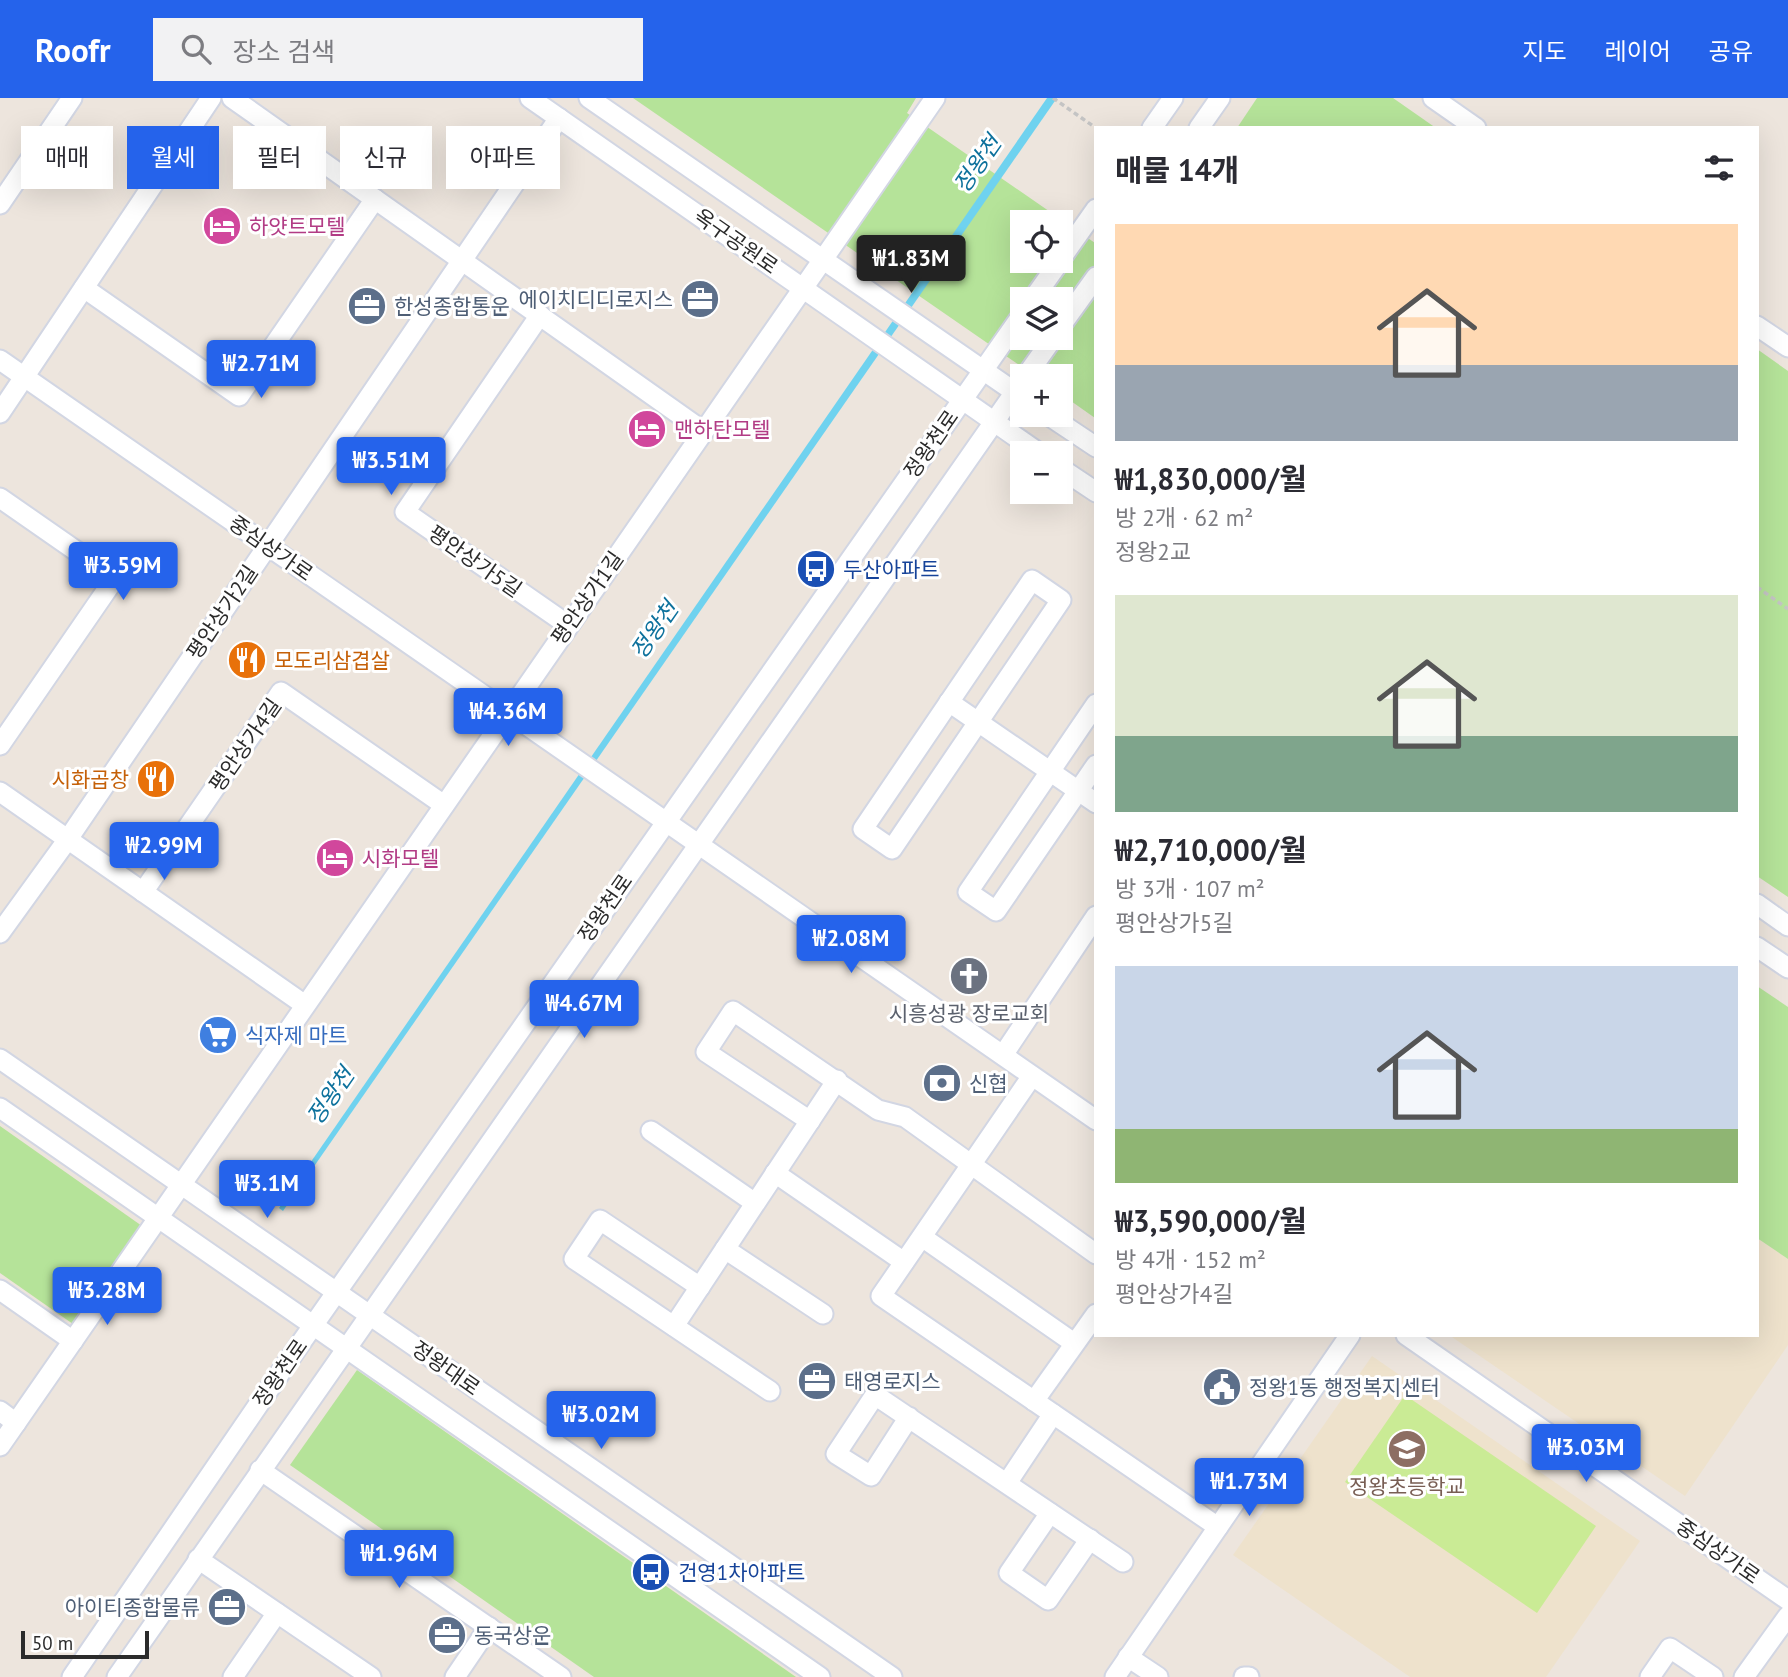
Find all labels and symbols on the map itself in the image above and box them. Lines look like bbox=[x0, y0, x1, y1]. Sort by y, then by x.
water label: 정왕천 bbox=[947, 127, 1009, 198]
street label: 옥구공원로 bbox=[689, 202, 783, 280]
hotel icon: 하얏트모텔 bbox=[201, 205, 243, 247]
place label: 하얏트모텔 bbox=[249, 213, 346, 240]
pin: ₩1.83M bbox=[854, 236, 968, 295]
office icon: 에이치디디로지스 bbox=[679, 278, 721, 320]
office icon: 한성종합통운 bbox=[346, 285, 388, 327]
place label: 에이치디디로지스 bbox=[518, 286, 673, 313]
place label: 한성종합통운 bbox=[394, 293, 510, 320]
pin: ₩2.71M bbox=[204, 341, 318, 400]
street label: 정왕천로 bbox=[898, 405, 964, 483]
hotel icon: 맨하탄모텔 bbox=[626, 408, 668, 450]
place label: 맨하탄모텔 bbox=[674, 416, 771, 443]
pin: ₩3.51M bbox=[334, 438, 448, 497]
street label: 중심상가로 bbox=[224, 509, 318, 587]
street label: 평안상가5길 bbox=[423, 519, 527, 603]
pin: ₩3.59M bbox=[66, 542, 180, 602]
street label: 평안상가1길 bbox=[545, 546, 629, 650]
bus stop icon: 두산아파트 bbox=[795, 548, 837, 590]
place label: 두산아파트 bbox=[843, 556, 940, 583]
street label: 평안상가2길 bbox=[181, 560, 263, 664]
water label: 정왕천 bbox=[624, 593, 686, 664]
restaurant icon: 모도리삼겹살 bbox=[226, 639, 268, 681]
place label: 모도리삼겹살 bbox=[274, 647, 390, 674]
pin: ₩4.36M bbox=[451, 688, 565, 748]
street label: 평안상가4길 bbox=[203, 693, 287, 797]
restaurant icon: 시화곱창 bbox=[135, 758, 177, 800]
place label: 시화곱창 bbox=[52, 766, 129, 793]
pin: ₩2.99M bbox=[107, 822, 221, 882]
hotel icon: 시화모텔 bbox=[314, 837, 356, 879]
place label: 시화모텔 bbox=[362, 845, 439, 872]
street label: 정왕천로 bbox=[572, 869, 638, 947]
pin: ₩2.08M bbox=[794, 916, 908, 975]
church icon: 시흥성광 장로교회 bbox=[948, 955, 990, 997]
pin: ₩4.67M bbox=[527, 981, 641, 1040]
place label: 시흥성광 장로교회 bbox=[889, 1000, 1049, 1027]
supermarket icon: 식자제 마트 bbox=[197, 1014, 239, 1056]
place label: 식자제 마트 bbox=[245, 1022, 347, 1049]
water label: 정왕천 bbox=[300, 1059, 362, 1130]
bank icon: 신협 bbox=[921, 1062, 963, 1104]
place label: 신협 bbox=[969, 1070, 1008, 1097]
pin: ₩3.1M bbox=[218, 1160, 316, 1220]
pin: ₩3.28M bbox=[50, 1268, 164, 1327]
street label: 정왕천로 bbox=[247, 1334, 313, 1412]
street label: 정왕대로 bbox=[407, 1335, 485, 1401]
office icon: 태영로지스 bbox=[796, 1360, 838, 1402]
public building icon: 정왕1동 행정복지센터 bbox=[1201, 1366, 1243, 1408]
place label: 태영로지스 bbox=[844, 1368, 941, 1395]
place label: 정왕1동 행정복지센터 bbox=[1249, 1374, 1440, 1401]
pin: ₩3.02M bbox=[544, 1392, 658, 1451]
pin: ₩3.03M bbox=[1529, 1424, 1643, 1484]
school or university icon: 정왕초등학교 bbox=[1386, 1428, 1428, 1470]
pin: ₩1.73M bbox=[1192, 1458, 1306, 1518]
place label: 정왕초등학교 bbox=[1349, 1473, 1465, 1500]
street label: 중심상가로 bbox=[1671, 1512, 1765, 1590]
pin: ₩1.96M bbox=[342, 1530, 456, 1590]
bus stop icon: 건영1차아파트 bbox=[630, 1551, 672, 1593]
place label: 건영1차아파트 bbox=[678, 1559, 805, 1586]
office icon: 아이티종합물류 bbox=[206, 1586, 248, 1628]
place label: 아이티종합물류 bbox=[65, 1594, 200, 1621]
office icon: 동국상운 bbox=[426, 1614, 468, 1656]
place label: 동국상운 bbox=[474, 1622, 551, 1649]
scale bar bbox=[21, 1628, 149, 1660]

